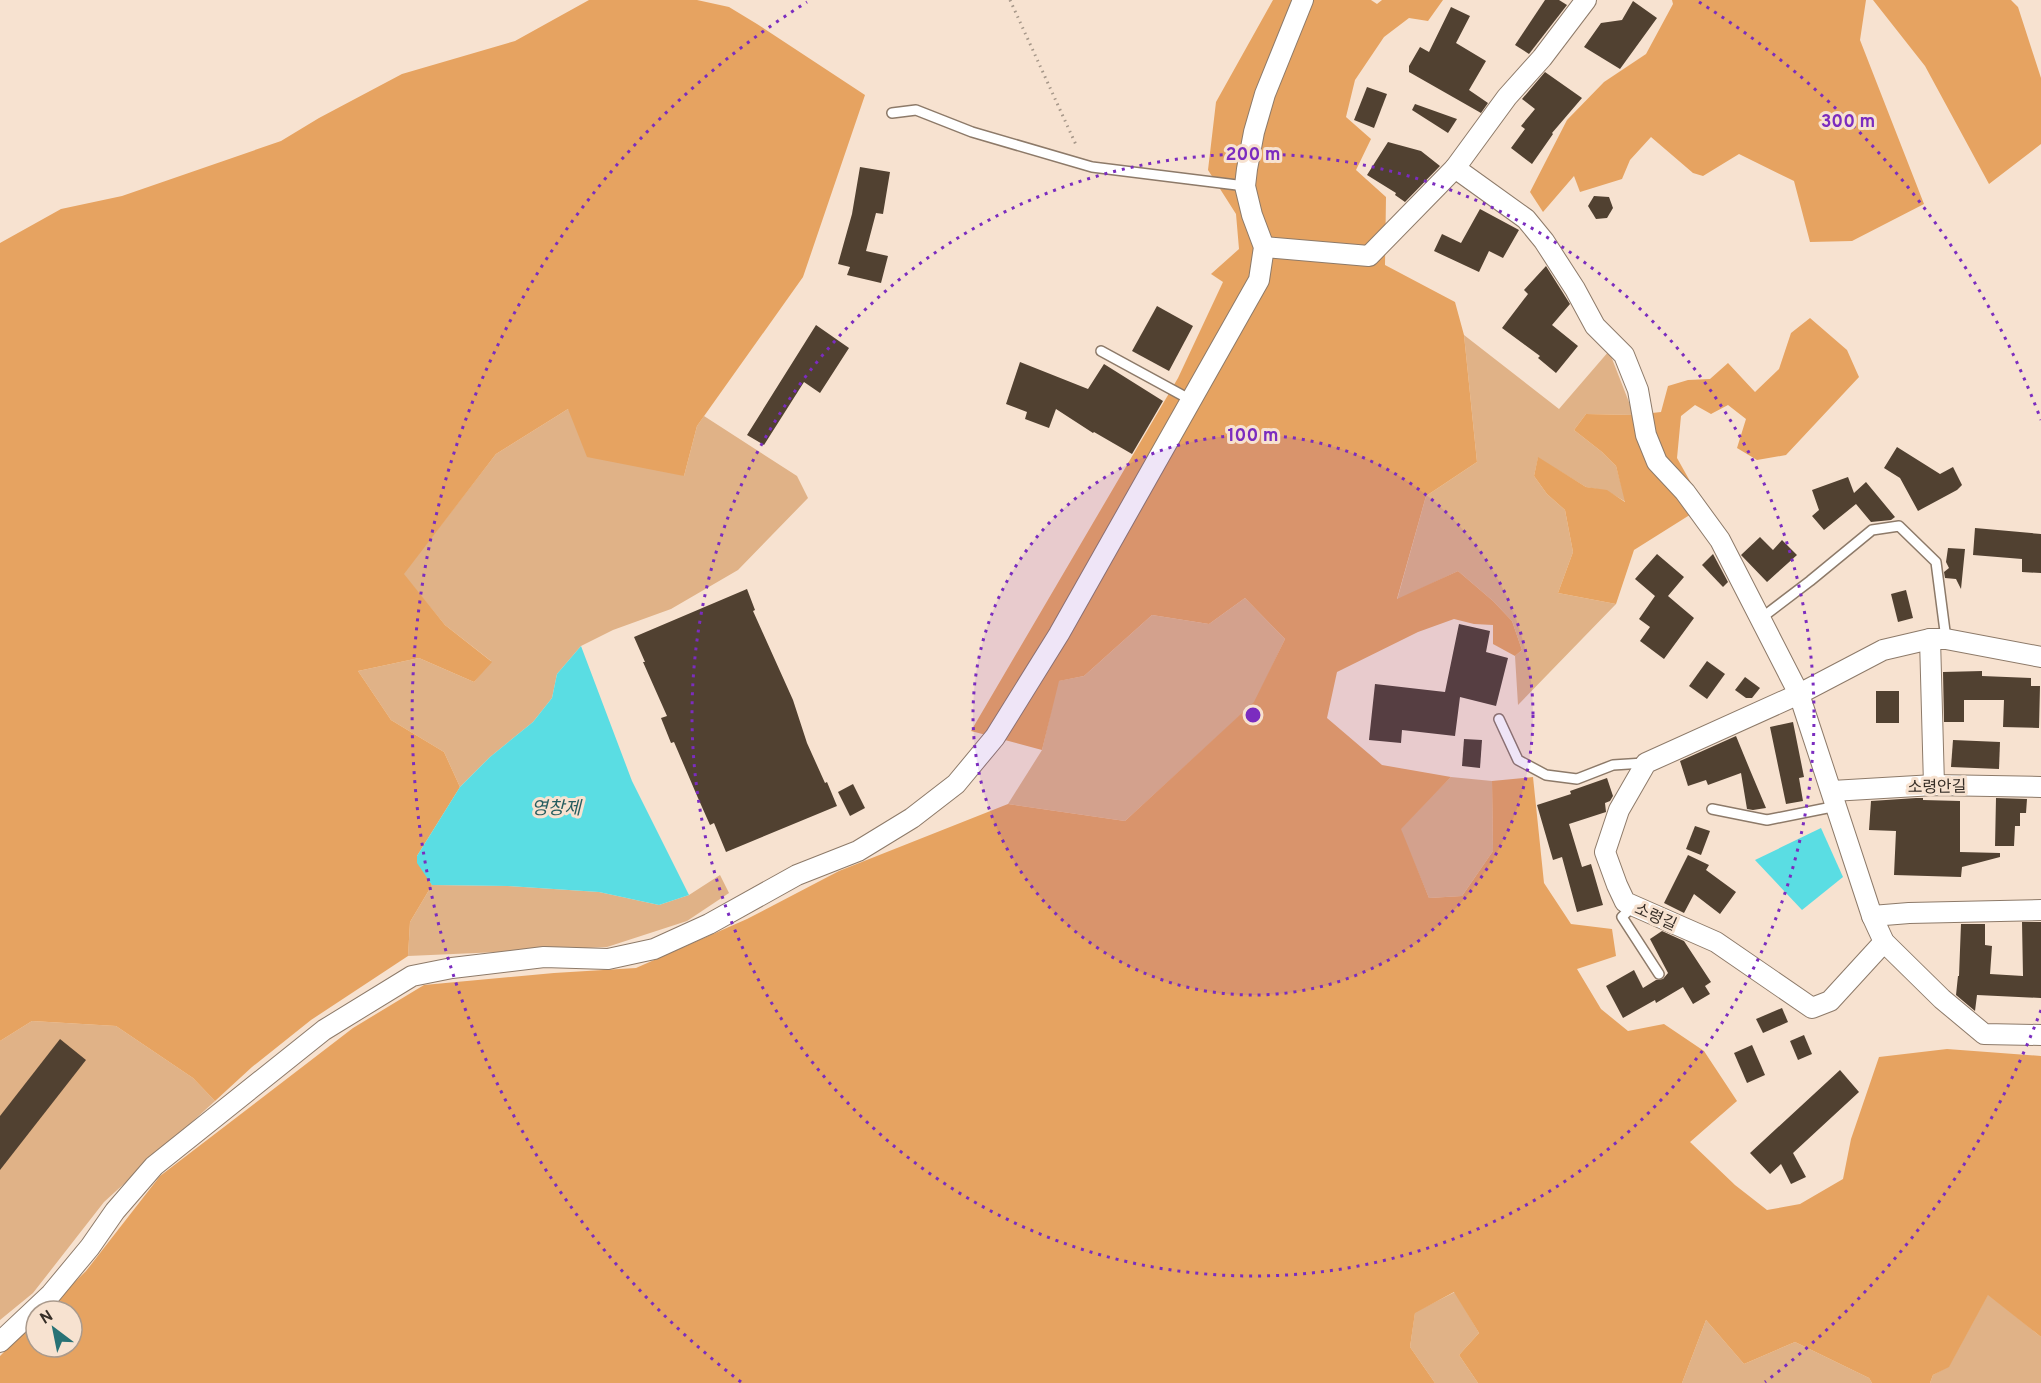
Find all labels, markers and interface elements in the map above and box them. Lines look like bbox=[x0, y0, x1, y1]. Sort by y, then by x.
text: 300 m bbox=[1821, 111, 1875, 134]
text: 200 m bbox=[1225, 144, 1281, 167]
text: 100 m bbox=[1227, 425, 1279, 448]
centre of rings bbox=[1243, 705, 1263, 725]
street label: 소령안길 bbox=[1907, 777, 1967, 799]
water label: 영창제 bbox=[531, 798, 583, 821]
street label: 소령길 bbox=[1631, 900, 1679, 936]
north arrow bbox=[24, 1299, 84, 1359]
text: N bbox=[37, 1306, 57, 1330]

